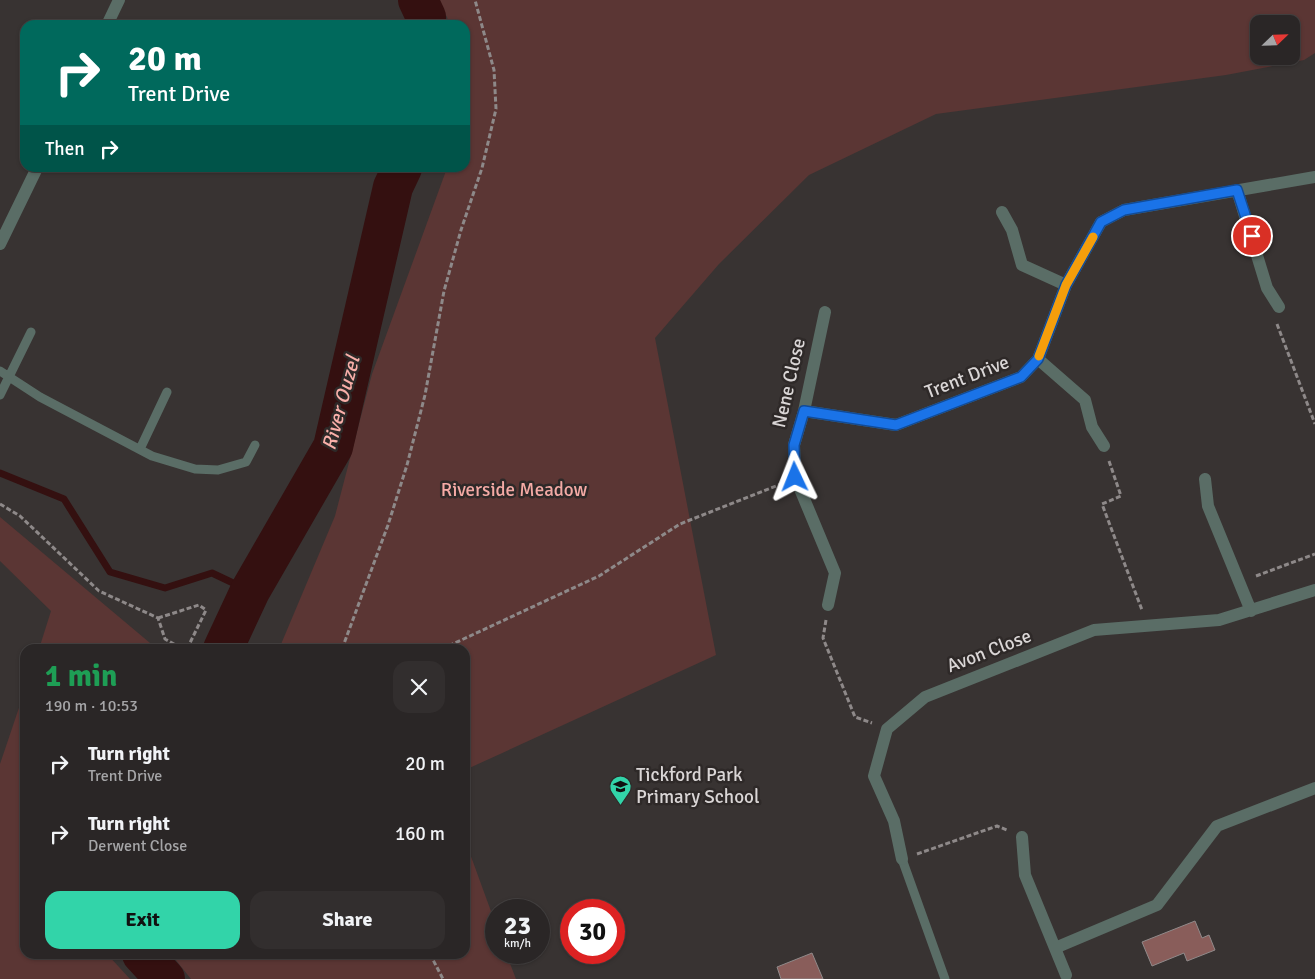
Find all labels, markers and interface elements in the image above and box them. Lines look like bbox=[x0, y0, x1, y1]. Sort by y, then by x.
north arrow bbox=[1250, 15, 1300, 65]
map controls bbox=[1250, 15, 1300, 65]
text: 20 m bbox=[128, 37, 202, 80]
icon: right bbox=[45, 40, 110, 105]
text: Trent Drive bbox=[128, 80, 230, 107]
icon: right bbox=[95, 135, 123, 163]
text: Then bbox=[45, 137, 85, 161]
pin bbox=[1231, 215, 1273, 257]
icon: arrive bbox=[1238, 222, 1266, 250]
street label: Nene Close bbox=[767, 336, 811, 430]
street label: Trent Drive bbox=[921, 350, 1013, 404]
water label: River Ouzel bbox=[316, 351, 366, 453]
position arrow bbox=[768, 450, 820, 502]
park label: Riverside Meadow bbox=[441, 478, 587, 502]
street label: Avon Close bbox=[943, 624, 1035, 678]
text: 1 min bbox=[45, 658, 117, 695]
button: close bbox=[393, 661, 445, 713]
text: 190 m · 10:53 bbox=[45, 696, 138, 716]
text: Turn right bbox=[88, 742, 170, 766]
icon: right bbox=[45, 750, 73, 778]
text: 20 m bbox=[405, 752, 445, 776]
place label: Tickford Park Primary School bbox=[636, 763, 759, 809]
text: Trent Drive bbox=[88, 766, 162, 786]
school or university icon: Tickford Park Primary School bbox=[608, 774, 632, 805]
text: Turn right bbox=[88, 812, 170, 836]
icon: right bbox=[45, 820, 73, 848]
text: 160 m bbox=[395, 822, 445, 846]
text: Derwent Close bbox=[88, 836, 187, 856]
button: Exit bbox=[45, 891, 240, 949]
button: Share bbox=[250, 891, 445, 949]
speed limit sign: 30 bbox=[560, 899, 625, 964]
text: 23 bbox=[504, 910, 531, 941]
text: km/h bbox=[504, 936, 531, 951]

